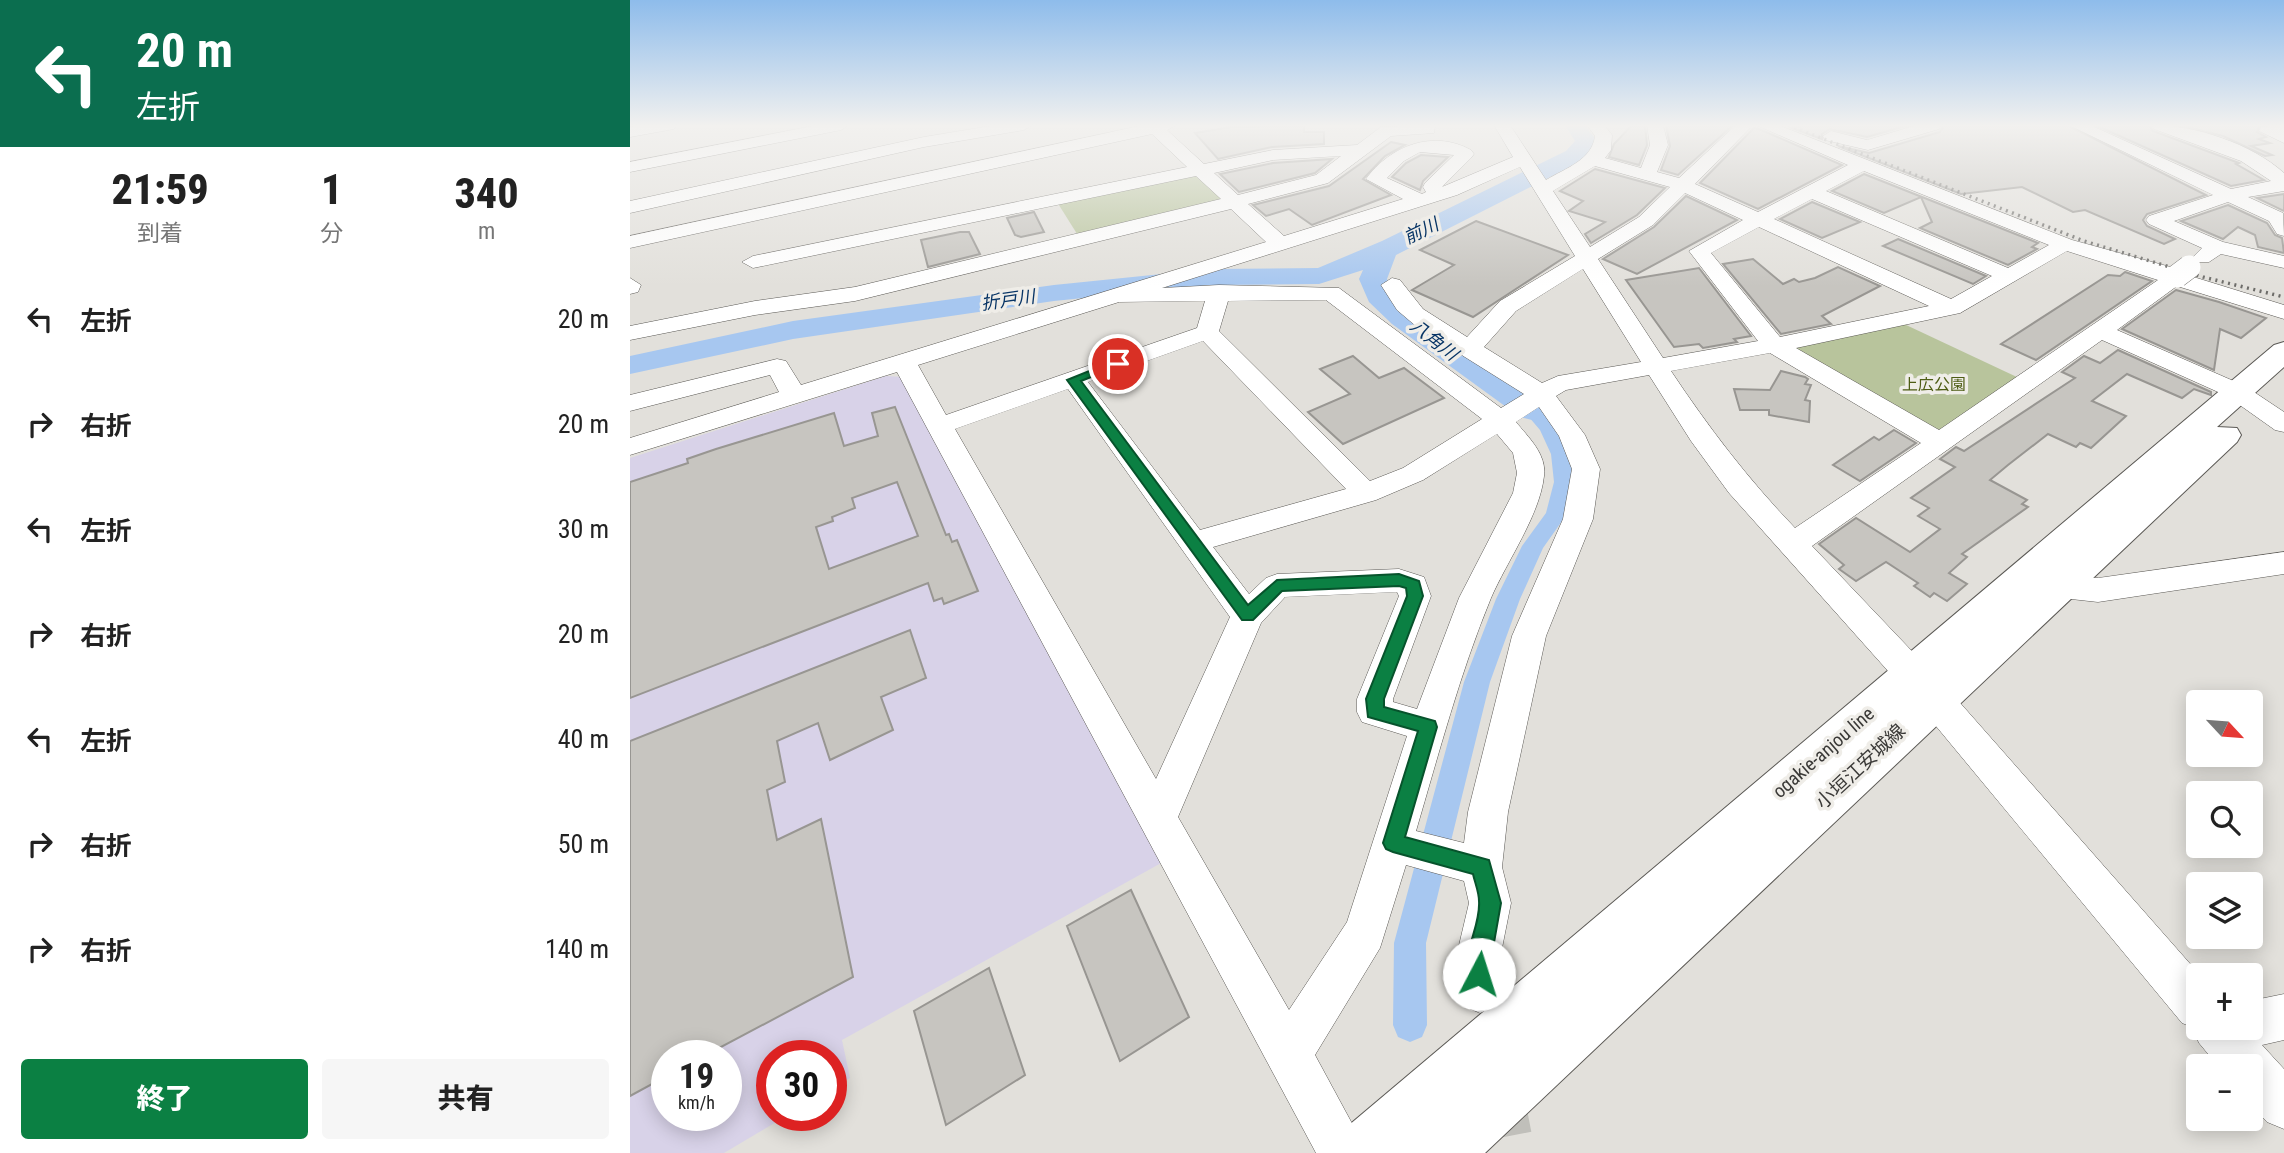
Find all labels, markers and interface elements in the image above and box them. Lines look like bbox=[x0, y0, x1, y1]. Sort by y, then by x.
text: 20 m bbox=[136, 22, 233, 79]
icon: left bbox=[21, 28, 112, 119]
text: 左折 bbox=[136, 88, 200, 126]
text: 21:59 bbox=[111, 165, 209, 214]
text: 1 bbox=[321, 165, 342, 214]
text: 340 bbox=[455, 169, 519, 218]
water label: 前川 bbox=[1400, 212, 1443, 248]
text: m bbox=[478, 218, 495, 245]
text: 到着 bbox=[137, 220, 183, 247]
text: 分 bbox=[320, 220, 343, 247]
water label: 折戸川 bbox=[980, 285, 1038, 314]
icon: left bbox=[21, 300, 59, 338]
text: 20 m bbox=[558, 304, 609, 334]
text: 左折 bbox=[80, 306, 132, 336]
water label: 八角川 bbox=[1407, 315, 1464, 366]
pin bbox=[1088, 334, 1148, 394]
icon: arrive bbox=[1099, 345, 1137, 383]
park label: 上広公園 bbox=[1902, 375, 1966, 394]
icon: right bbox=[21, 405, 59, 443]
text: 20 m bbox=[558, 409, 609, 439]
text: 右折 bbox=[80, 411, 132, 441]
icon: left bbox=[21, 510, 59, 548]
text: 30 m bbox=[558, 514, 609, 544]
text: 左折 bbox=[80, 516, 132, 546]
icon: right bbox=[21, 615, 59, 653]
text: 20 m bbox=[558, 619, 609, 649]
text: 右折 bbox=[80, 621, 132, 651]
north arrow bbox=[2186, 690, 2263, 766]
map controls bbox=[2186, 690, 2263, 1131]
street label: ogakie-anjou line bbox=[1768, 702, 1879, 803]
street label: 小垣江安城線 bbox=[1811, 719, 1910, 814]
icon: left bbox=[21, 720, 59, 758]
text: 40 m bbox=[558, 724, 609, 754]
text: 左折 bbox=[80, 726, 132, 756]
button: search bbox=[2186, 781, 2263, 858]
icon: right bbox=[21, 825, 59, 863]
text: 50 m bbox=[558, 829, 609, 859]
text: 右折 bbox=[80, 831, 132, 861]
button: layers bbox=[2186, 872, 2263, 949]
icon: right bbox=[21, 930, 59, 968]
text: 140 m bbox=[545, 934, 609, 964]
text: 右折 bbox=[80, 936, 132, 966]
position arrow bbox=[1442, 937, 1516, 1011]
button: + bbox=[2186, 963, 2263, 1040]
speed limit sign: 30 bbox=[756, 1040, 847, 1131]
button: − bbox=[2186, 1054, 2263, 1131]
text: 19 bbox=[679, 1056, 714, 1097]
button: 終了 bbox=[21, 1059, 308, 1139]
button: 共有 bbox=[322, 1059, 609, 1139]
text: km/h bbox=[678, 1092, 715, 1113]

